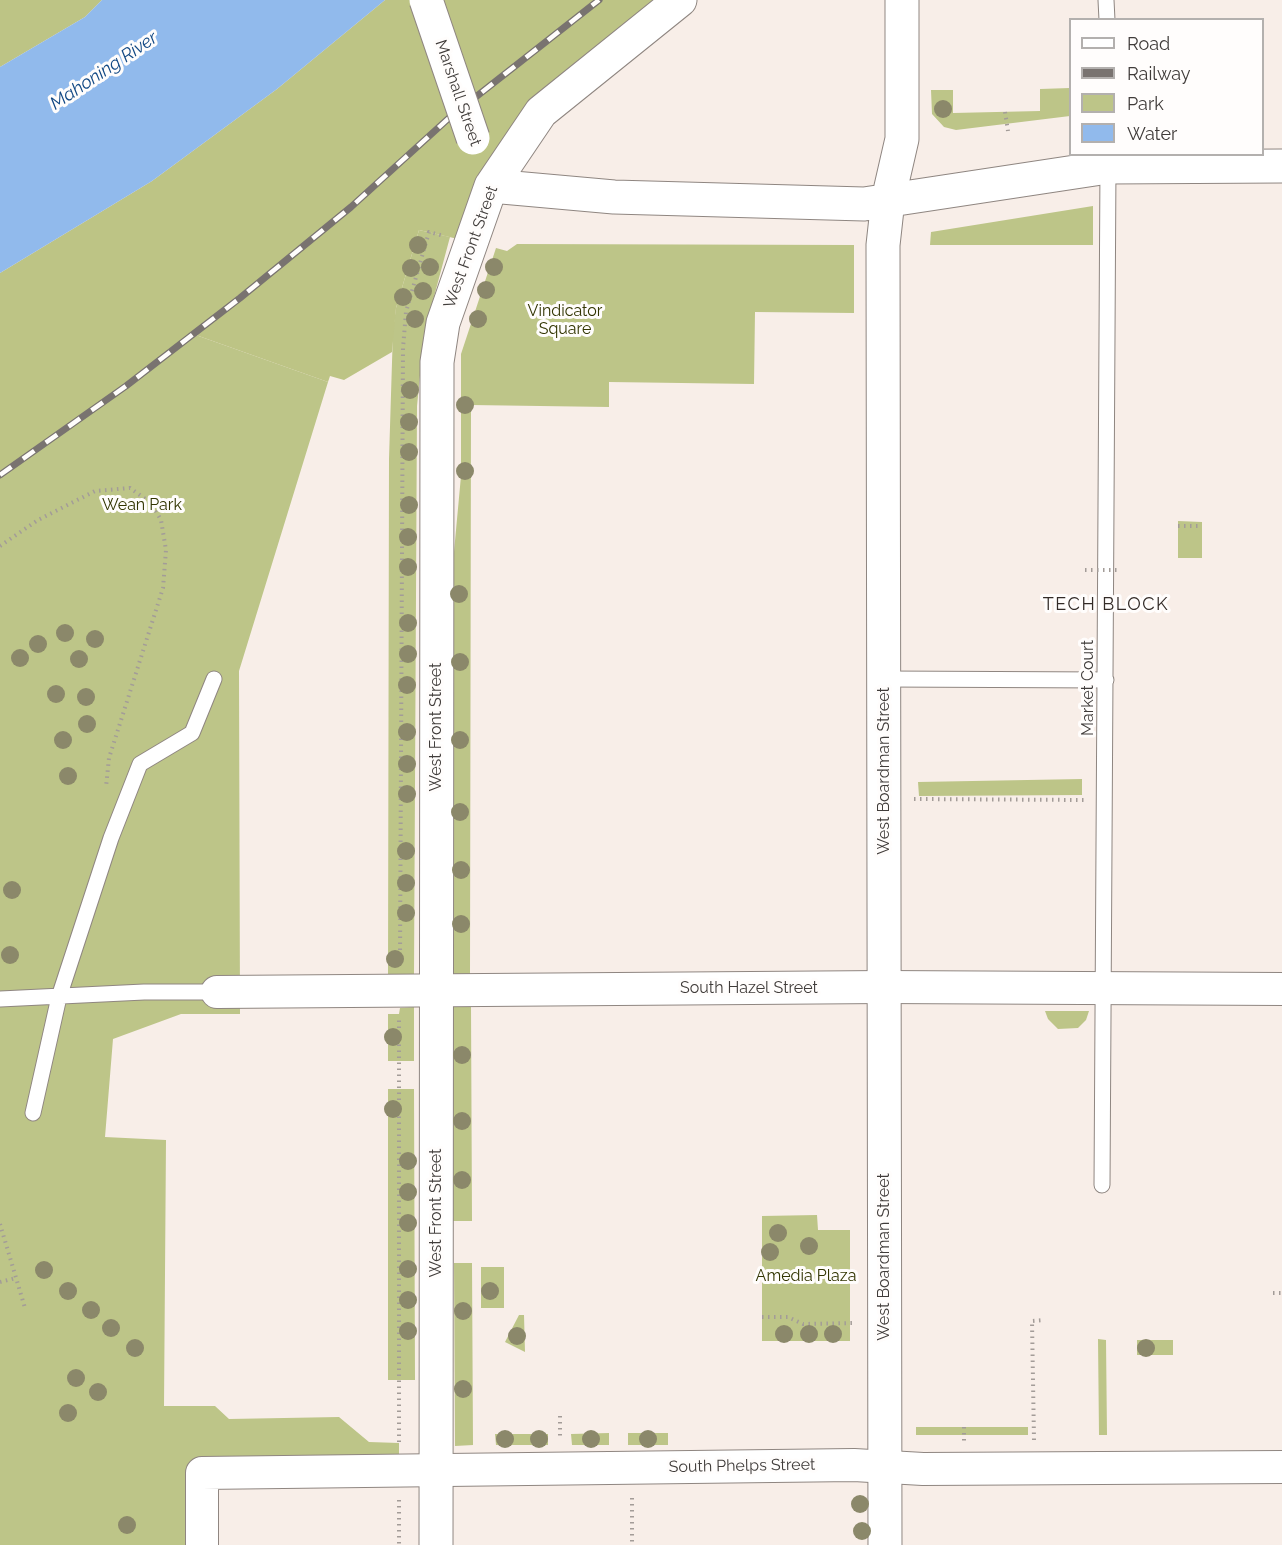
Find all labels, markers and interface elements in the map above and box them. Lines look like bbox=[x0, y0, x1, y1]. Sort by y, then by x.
legend bbox=[1069, 18, 1264, 156]
water label: Mahoning River bbox=[46, 27, 162, 115]
text: Road bbox=[1127, 33, 1170, 54]
street label: Marshall Street bbox=[431, 37, 485, 149]
text: Railway bbox=[1127, 63, 1191, 84]
text: Park bbox=[1127, 93, 1164, 114]
text: Water bbox=[1127, 123, 1177, 144]
street label: West Front Street bbox=[440, 183, 502, 311]
park label: Vindicator Square bbox=[528, 301, 602, 339]
park label: Wean Park bbox=[102, 495, 182, 515]
district label: TECH BLOCK bbox=[1043, 594, 1169, 616]
street label: Market Court bbox=[1078, 640, 1098, 736]
street label: West Front Street bbox=[426, 663, 446, 791]
street label: West Boardman Street bbox=[874, 687, 894, 855]
street label: South Hazel Street bbox=[680, 978, 818, 998]
street label: West Front Street bbox=[426, 1149, 446, 1277]
street label: West Boardman Street bbox=[874, 1173, 894, 1341]
park label: Amedia Plaza bbox=[756, 1266, 856, 1286]
street label: South Phelps Street bbox=[669, 1455, 815, 1477]

